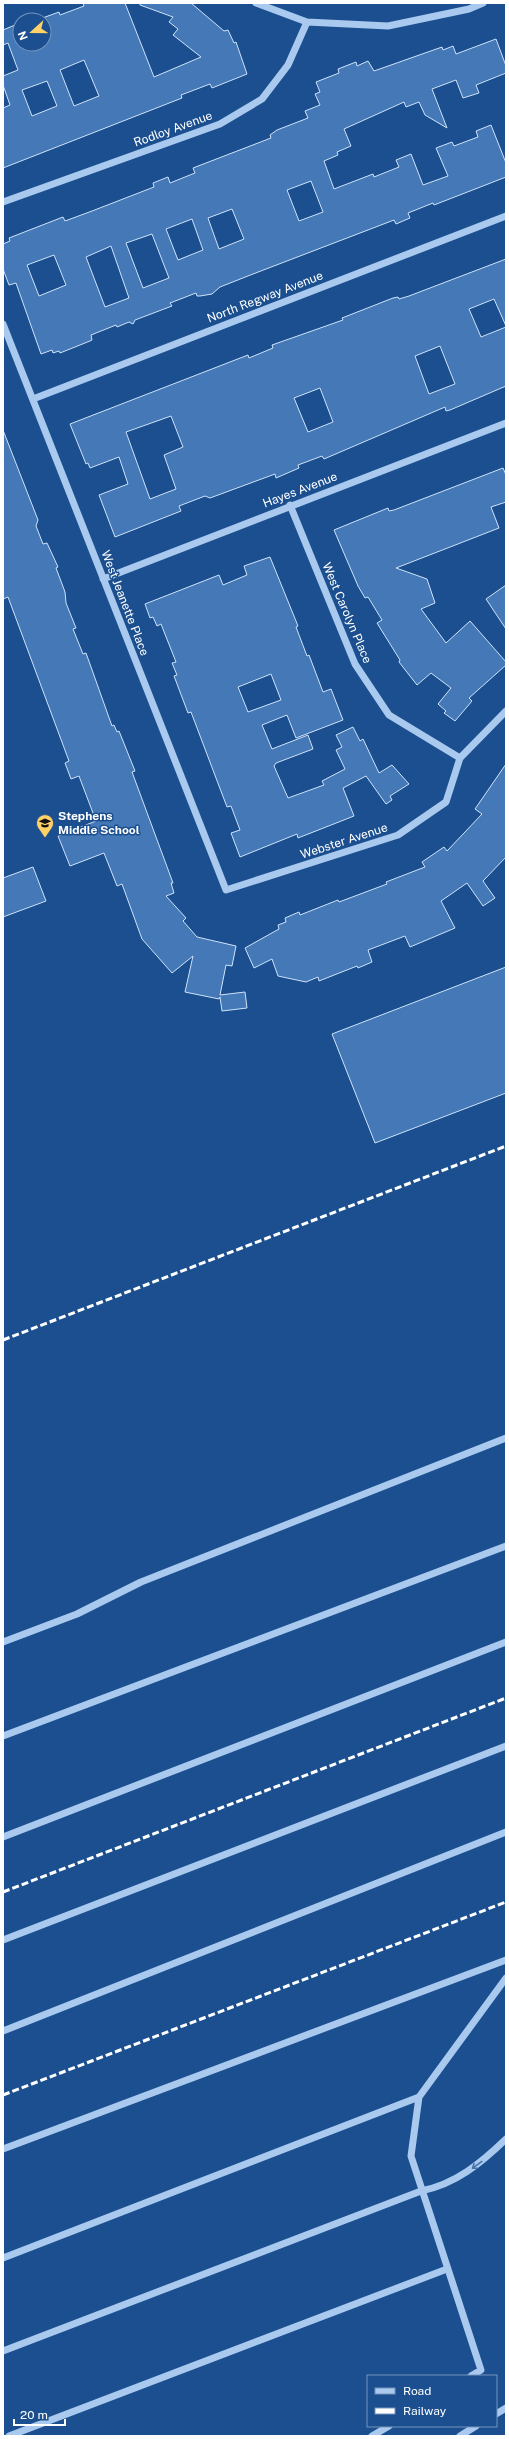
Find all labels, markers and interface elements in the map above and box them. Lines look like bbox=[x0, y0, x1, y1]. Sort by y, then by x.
north arrow bbox=[12, 12, 52, 52]
text: N bbox=[16, 29, 30, 42]
street label: Rodloy Avenue bbox=[132, 108, 214, 150]
street label: North Regway Avenue bbox=[205, 268, 325, 326]
street label: Hayes Avenue bbox=[261, 469, 339, 511]
street label: West Jeanette Place bbox=[98, 548, 152, 658]
street label: West Carolyn Place bbox=[319, 560, 375, 666]
place label: Stephens Middle School bbox=[58, 809, 140, 837]
school or university icon: Stephens Middle School bbox=[35, 813, 55, 838]
street label: Webster Avenue bbox=[299, 820, 390, 862]
one-way arrow bbox=[472, 2161, 483, 2169]
legend bbox=[367, 2375, 497, 2427]
text: Road bbox=[403, 2384, 431, 2398]
scale bar bbox=[14, 2401, 65, 2427]
text: Railway bbox=[403, 2404, 447, 2418]
text: 20 m bbox=[20, 2408, 48, 2422]

